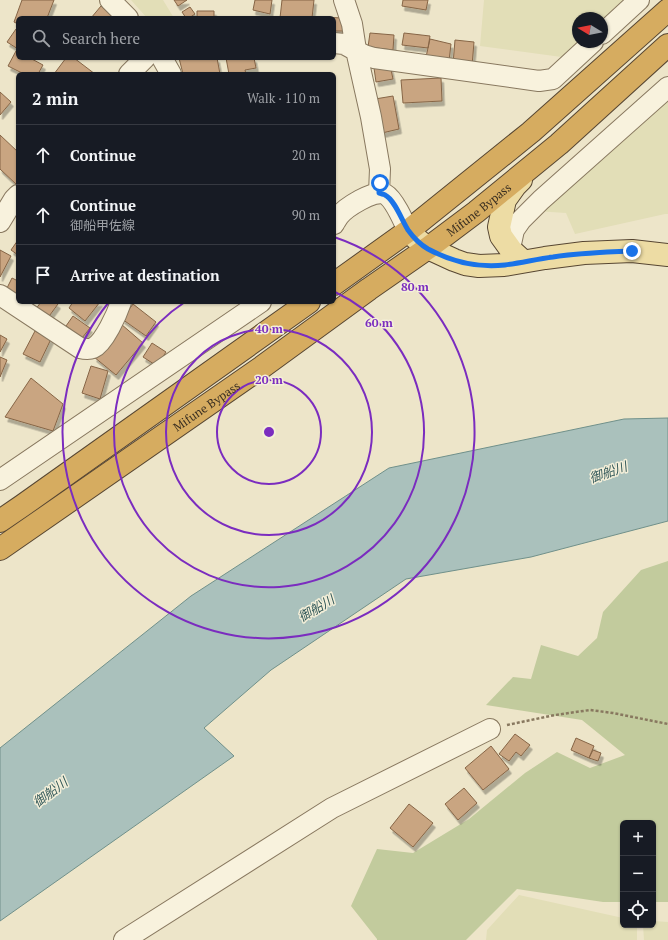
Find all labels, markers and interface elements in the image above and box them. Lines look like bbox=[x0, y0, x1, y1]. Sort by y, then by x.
north arrow bbox=[572, 12, 608, 48]
search box bbox=[16, 16, 336, 60]
icon: search bbox=[30, 27, 52, 49]
text: Search here bbox=[62, 28, 140, 48]
text: 2 min bbox=[32, 87, 79, 110]
text: Walk · 110 m bbox=[247, 89, 320, 107]
icon: ahead bbox=[32, 144, 54, 166]
text: Continue bbox=[70, 145, 136, 165]
text: 20 m bbox=[292, 146, 320, 164]
route start bbox=[371, 174, 389, 192]
street label: Mifune Bypass bbox=[443, 179, 514, 239]
text: Continue bbox=[70, 195, 136, 215]
icon: ahead bbox=[32, 204, 54, 226]
text: 90 m bbox=[292, 206, 320, 224]
text: 御船甲佐線 bbox=[70, 216, 135, 234]
route end bbox=[623, 242, 641, 260]
icon: arrive bbox=[32, 264, 54, 286]
text: Arrive at destination bbox=[70, 265, 220, 285]
text: 80 m bbox=[401, 279, 429, 294]
text: 60 m bbox=[365, 315, 393, 330]
text: 40 m bbox=[255, 321, 283, 336]
text: 20 m bbox=[255, 372, 283, 387]
street label: Mifune Bypass bbox=[170, 377, 242, 434]
centre of rings bbox=[262, 425, 276, 439]
water label: 御船川 bbox=[587, 456, 631, 487]
water label: 御船川 bbox=[295, 589, 339, 626]
water label: 御船川 bbox=[29, 772, 73, 811]
map controls bbox=[620, 820, 656, 928]
button: + bbox=[620, 820, 656, 856]
button: − bbox=[620, 856, 656, 892]
button: locate bbox=[620, 892, 656, 928]

